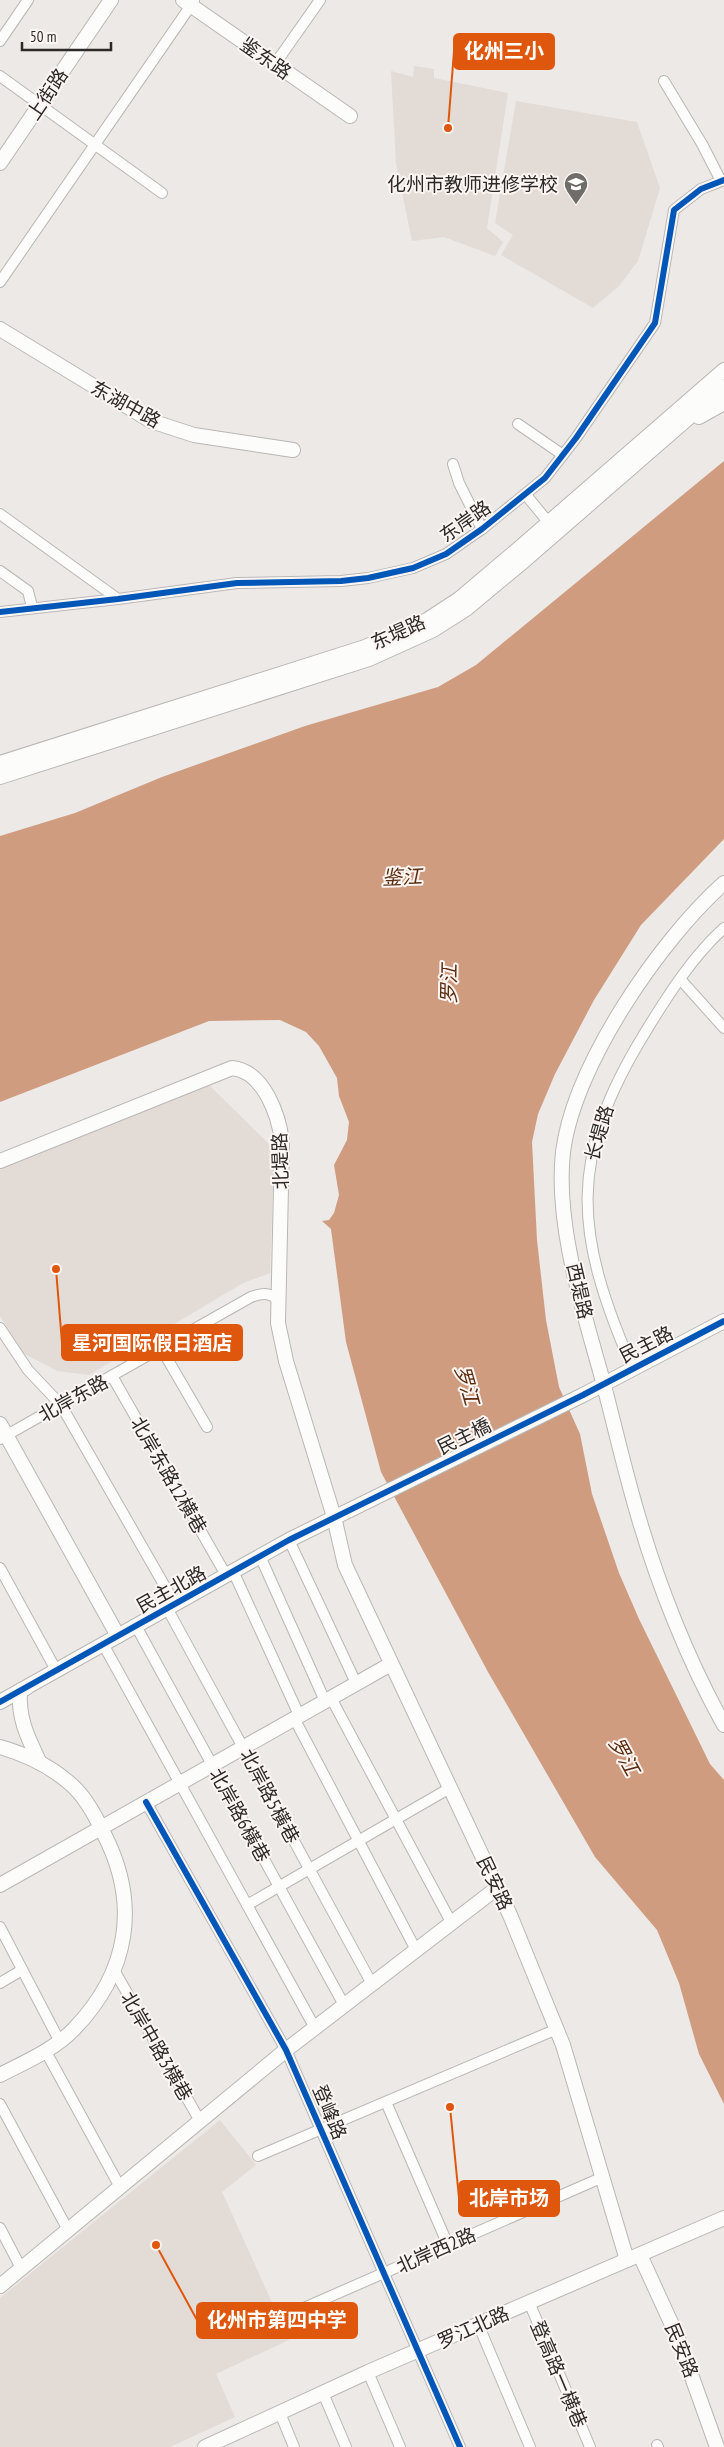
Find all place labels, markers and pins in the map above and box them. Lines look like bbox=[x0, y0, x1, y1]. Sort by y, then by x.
callout: 化州三小 bbox=[454, 34, 554, 69]
school or university icon: 化州市教师进修学校 bbox=[563, 171, 589, 205]
place label: 化州市教师进修学校 bbox=[387, 172, 558, 196]
callout: 星河国际假日酒店 bbox=[62, 1325, 242, 1360]
callout: 北岸市场 bbox=[459, 2181, 559, 2216]
callout: 化州市第四中学 bbox=[197, 2303, 357, 2338]

